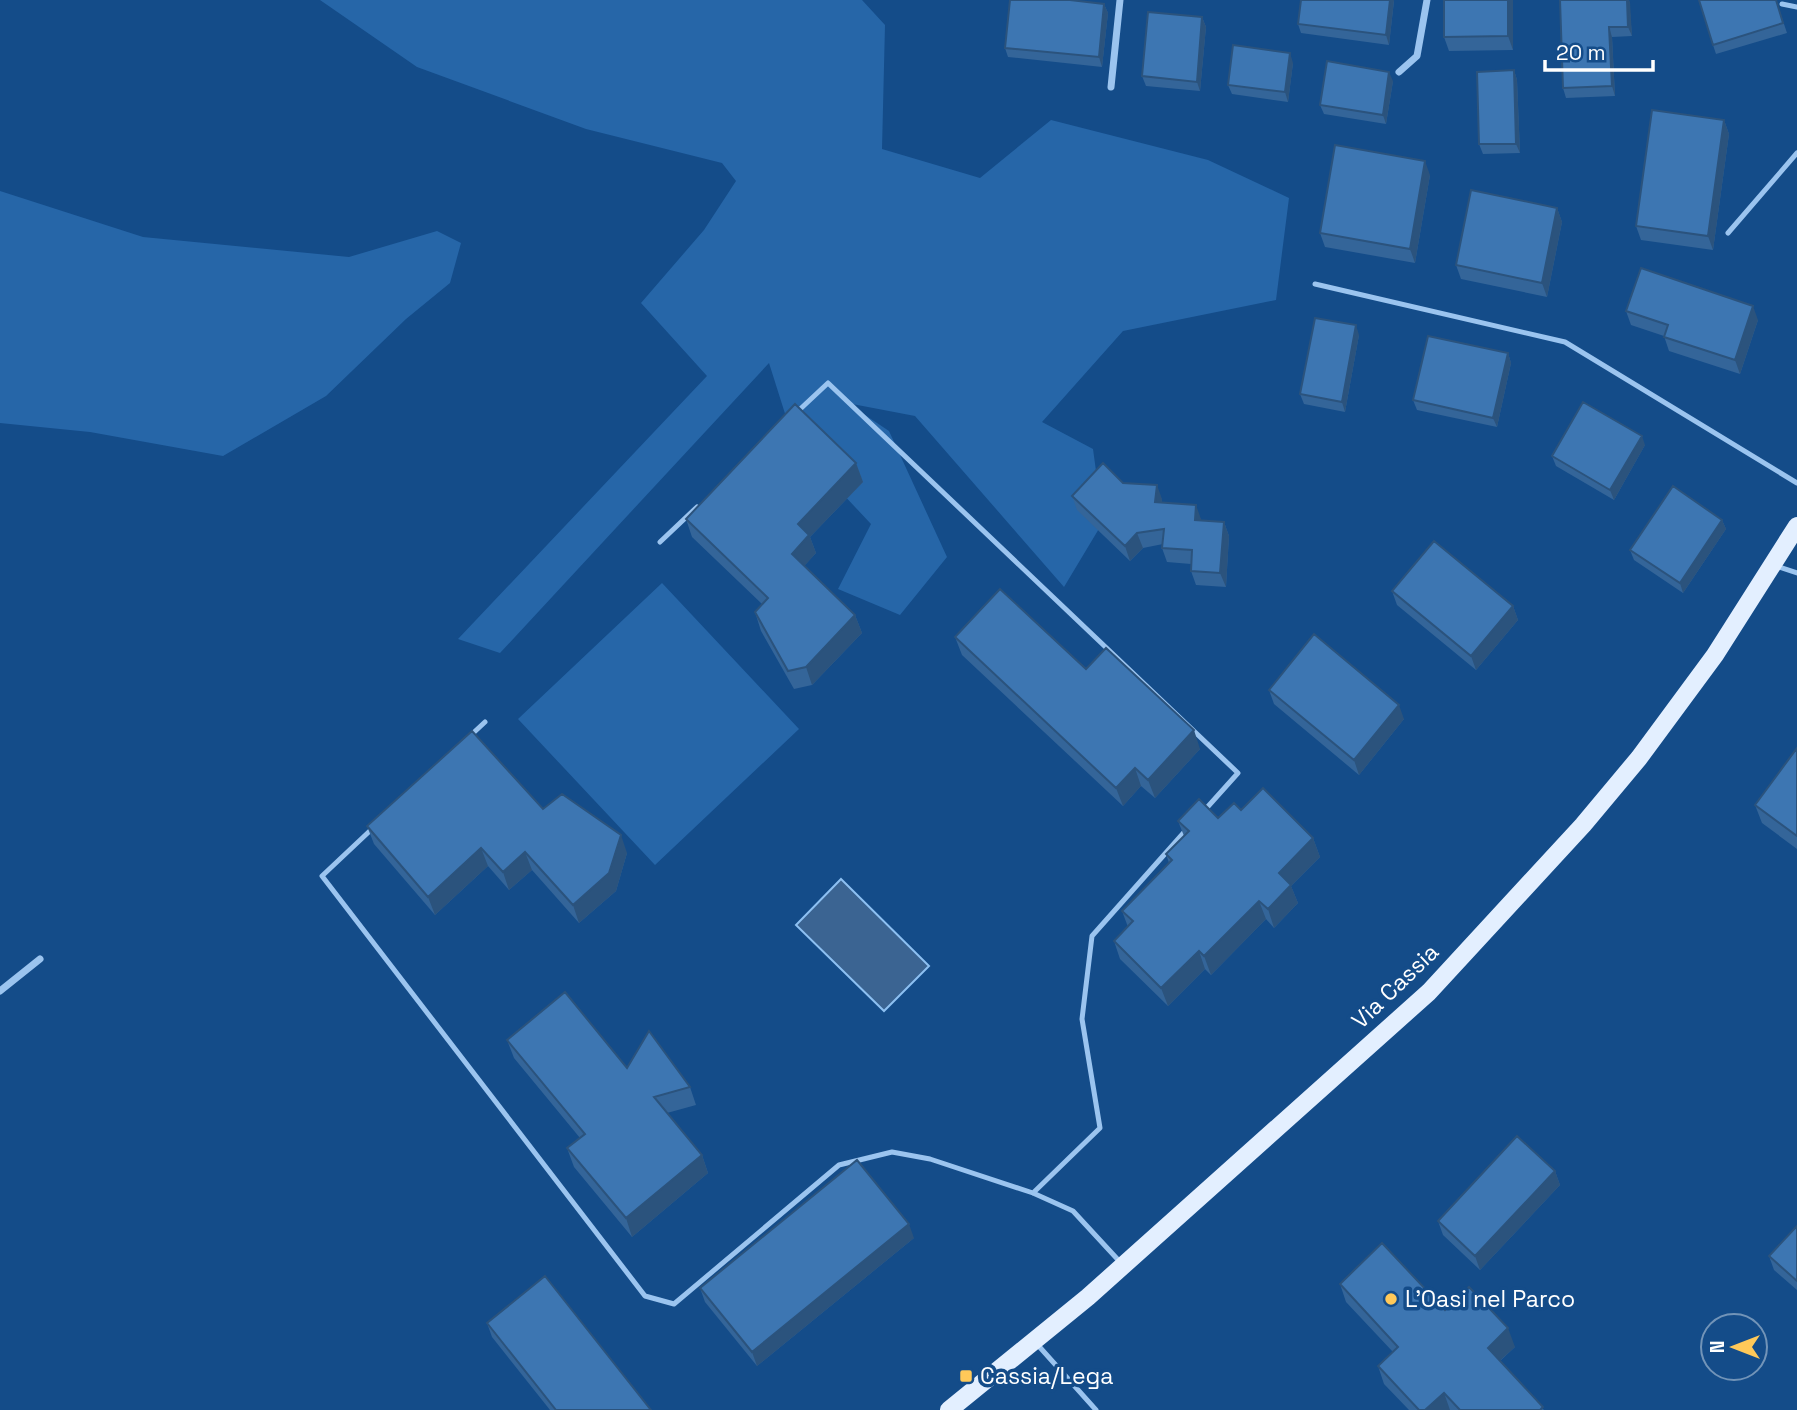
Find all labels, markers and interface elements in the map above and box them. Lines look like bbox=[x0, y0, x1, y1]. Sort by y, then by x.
scale bar bbox=[1545, 28, 1654, 72]
text: 20 m bbox=[1556, 39, 1606, 66]
street label: Via Cassia bbox=[1345, 937, 1445, 1035]
place label: L'Oasi nel Parco bbox=[1405, 1284, 1575, 1314]
marker: L'Oasi nel Parco bbox=[1383, 1291, 1399, 1307]
north arrow bbox=[1699, 1312, 1769, 1382]
text: N bbox=[1705, 1341, 1730, 1353]
place label: Cassia/Lega bbox=[980, 1361, 1114, 1391]
marker: Cassia/Lega bbox=[958, 1368, 974, 1384]

